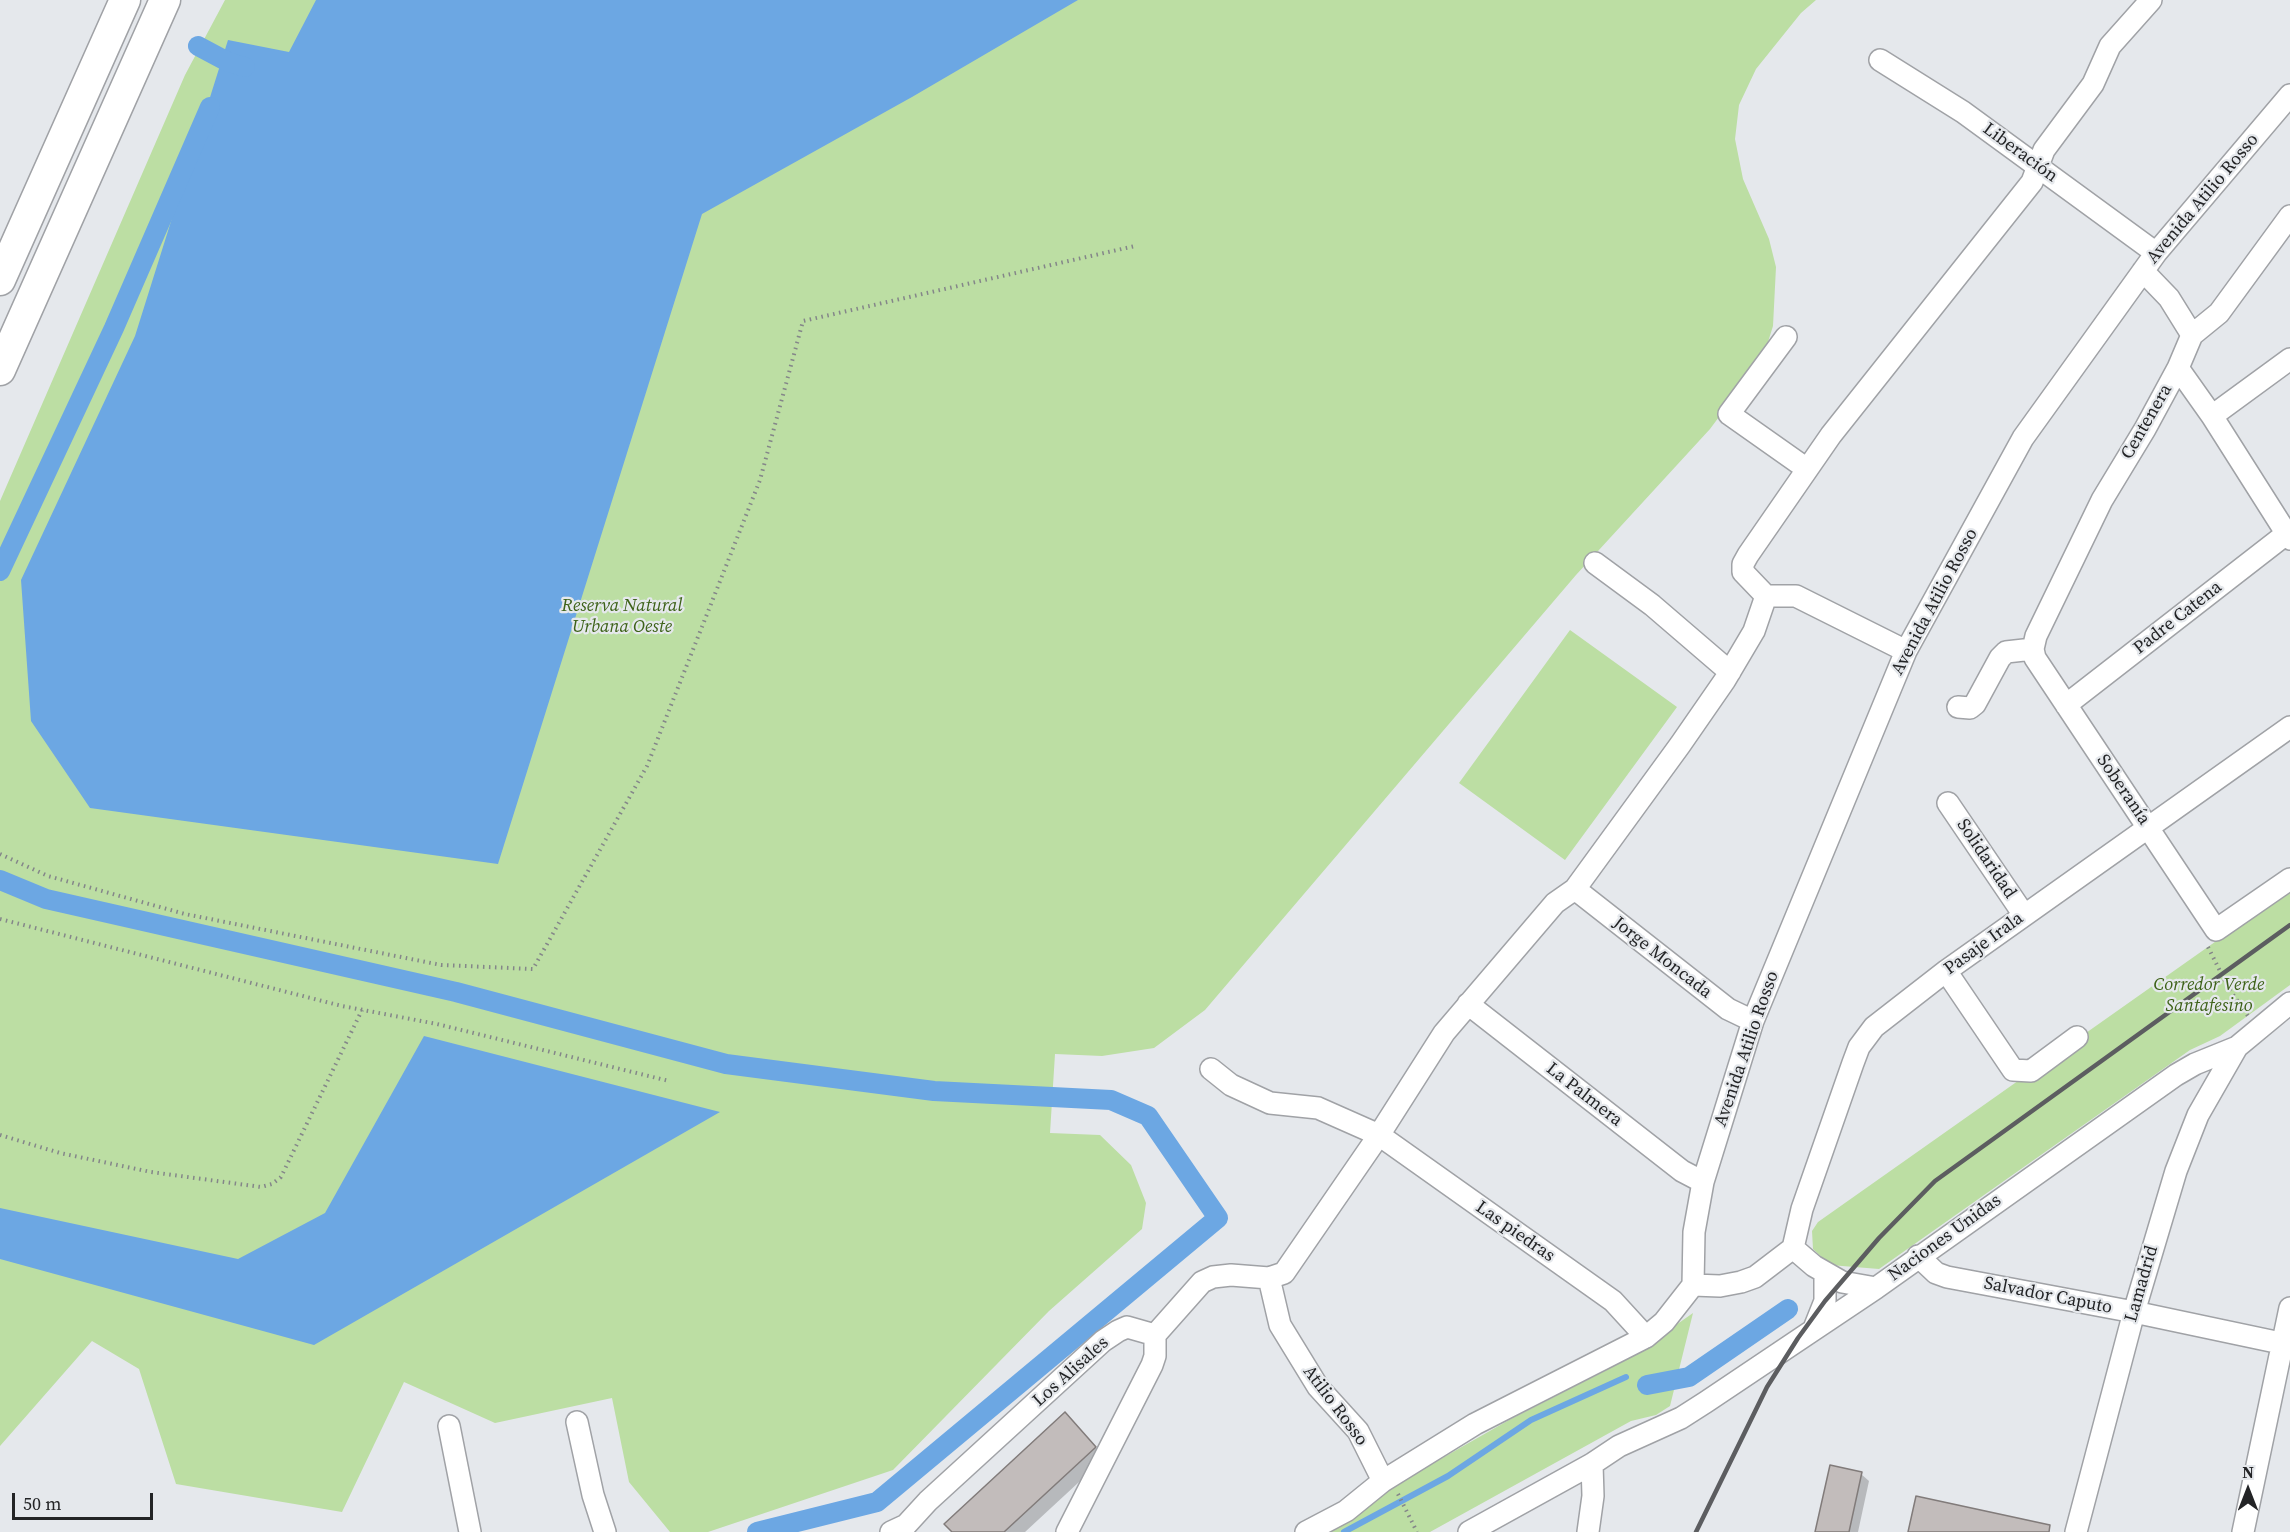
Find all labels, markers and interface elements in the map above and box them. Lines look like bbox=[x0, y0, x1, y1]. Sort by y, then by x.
street label: Liberación bbox=[1978, 119, 2062, 187]
street label: Avenida Atilio Rosso bbox=[2142, 130, 2264, 268]
street label: Centenera bbox=[2117, 381, 2177, 463]
street label: Avenida Atilio Rosso bbox=[1887, 525, 1983, 679]
street label: Padre Catena bbox=[2129, 577, 2227, 659]
park label: Reserva Natural Urbana Oeste bbox=[561, 595, 683, 638]
street label: Soberanía bbox=[2092, 751, 2154, 829]
street label: Solidaridad bbox=[1952, 815, 2020, 903]
street label: Pasaje Irala bbox=[1940, 908, 2028, 980]
street label: Jorge Moncada bbox=[1608, 913, 1716, 1003]
street label: Avenida Atilio Rosso bbox=[1710, 968, 1784, 1130]
park label: Corredor Verde Santafesino bbox=[2154, 974, 2264, 1016]
street label: La Palmera bbox=[1541, 1058, 1627, 1132]
street label: Naciones Unidas bbox=[1884, 1190, 2006, 1286]
street label: Las piedras bbox=[1471, 1197, 1559, 1267]
street label: Lamadrid bbox=[2121, 1243, 2163, 1325]
street label: Salvador Caputo bbox=[1982, 1273, 2114, 1319]
street label: Los Alisales bbox=[1029, 1332, 1113, 1412]
street label: Atilio Rosso bbox=[1298, 1362, 1372, 1450]
north arrow bbox=[2218, 1460, 2278, 1520]
text: N bbox=[2242, 1461, 2254, 1483]
scale bar bbox=[15, 1481, 156, 1519]
text: 50 m bbox=[23, 1491, 61, 1516]

